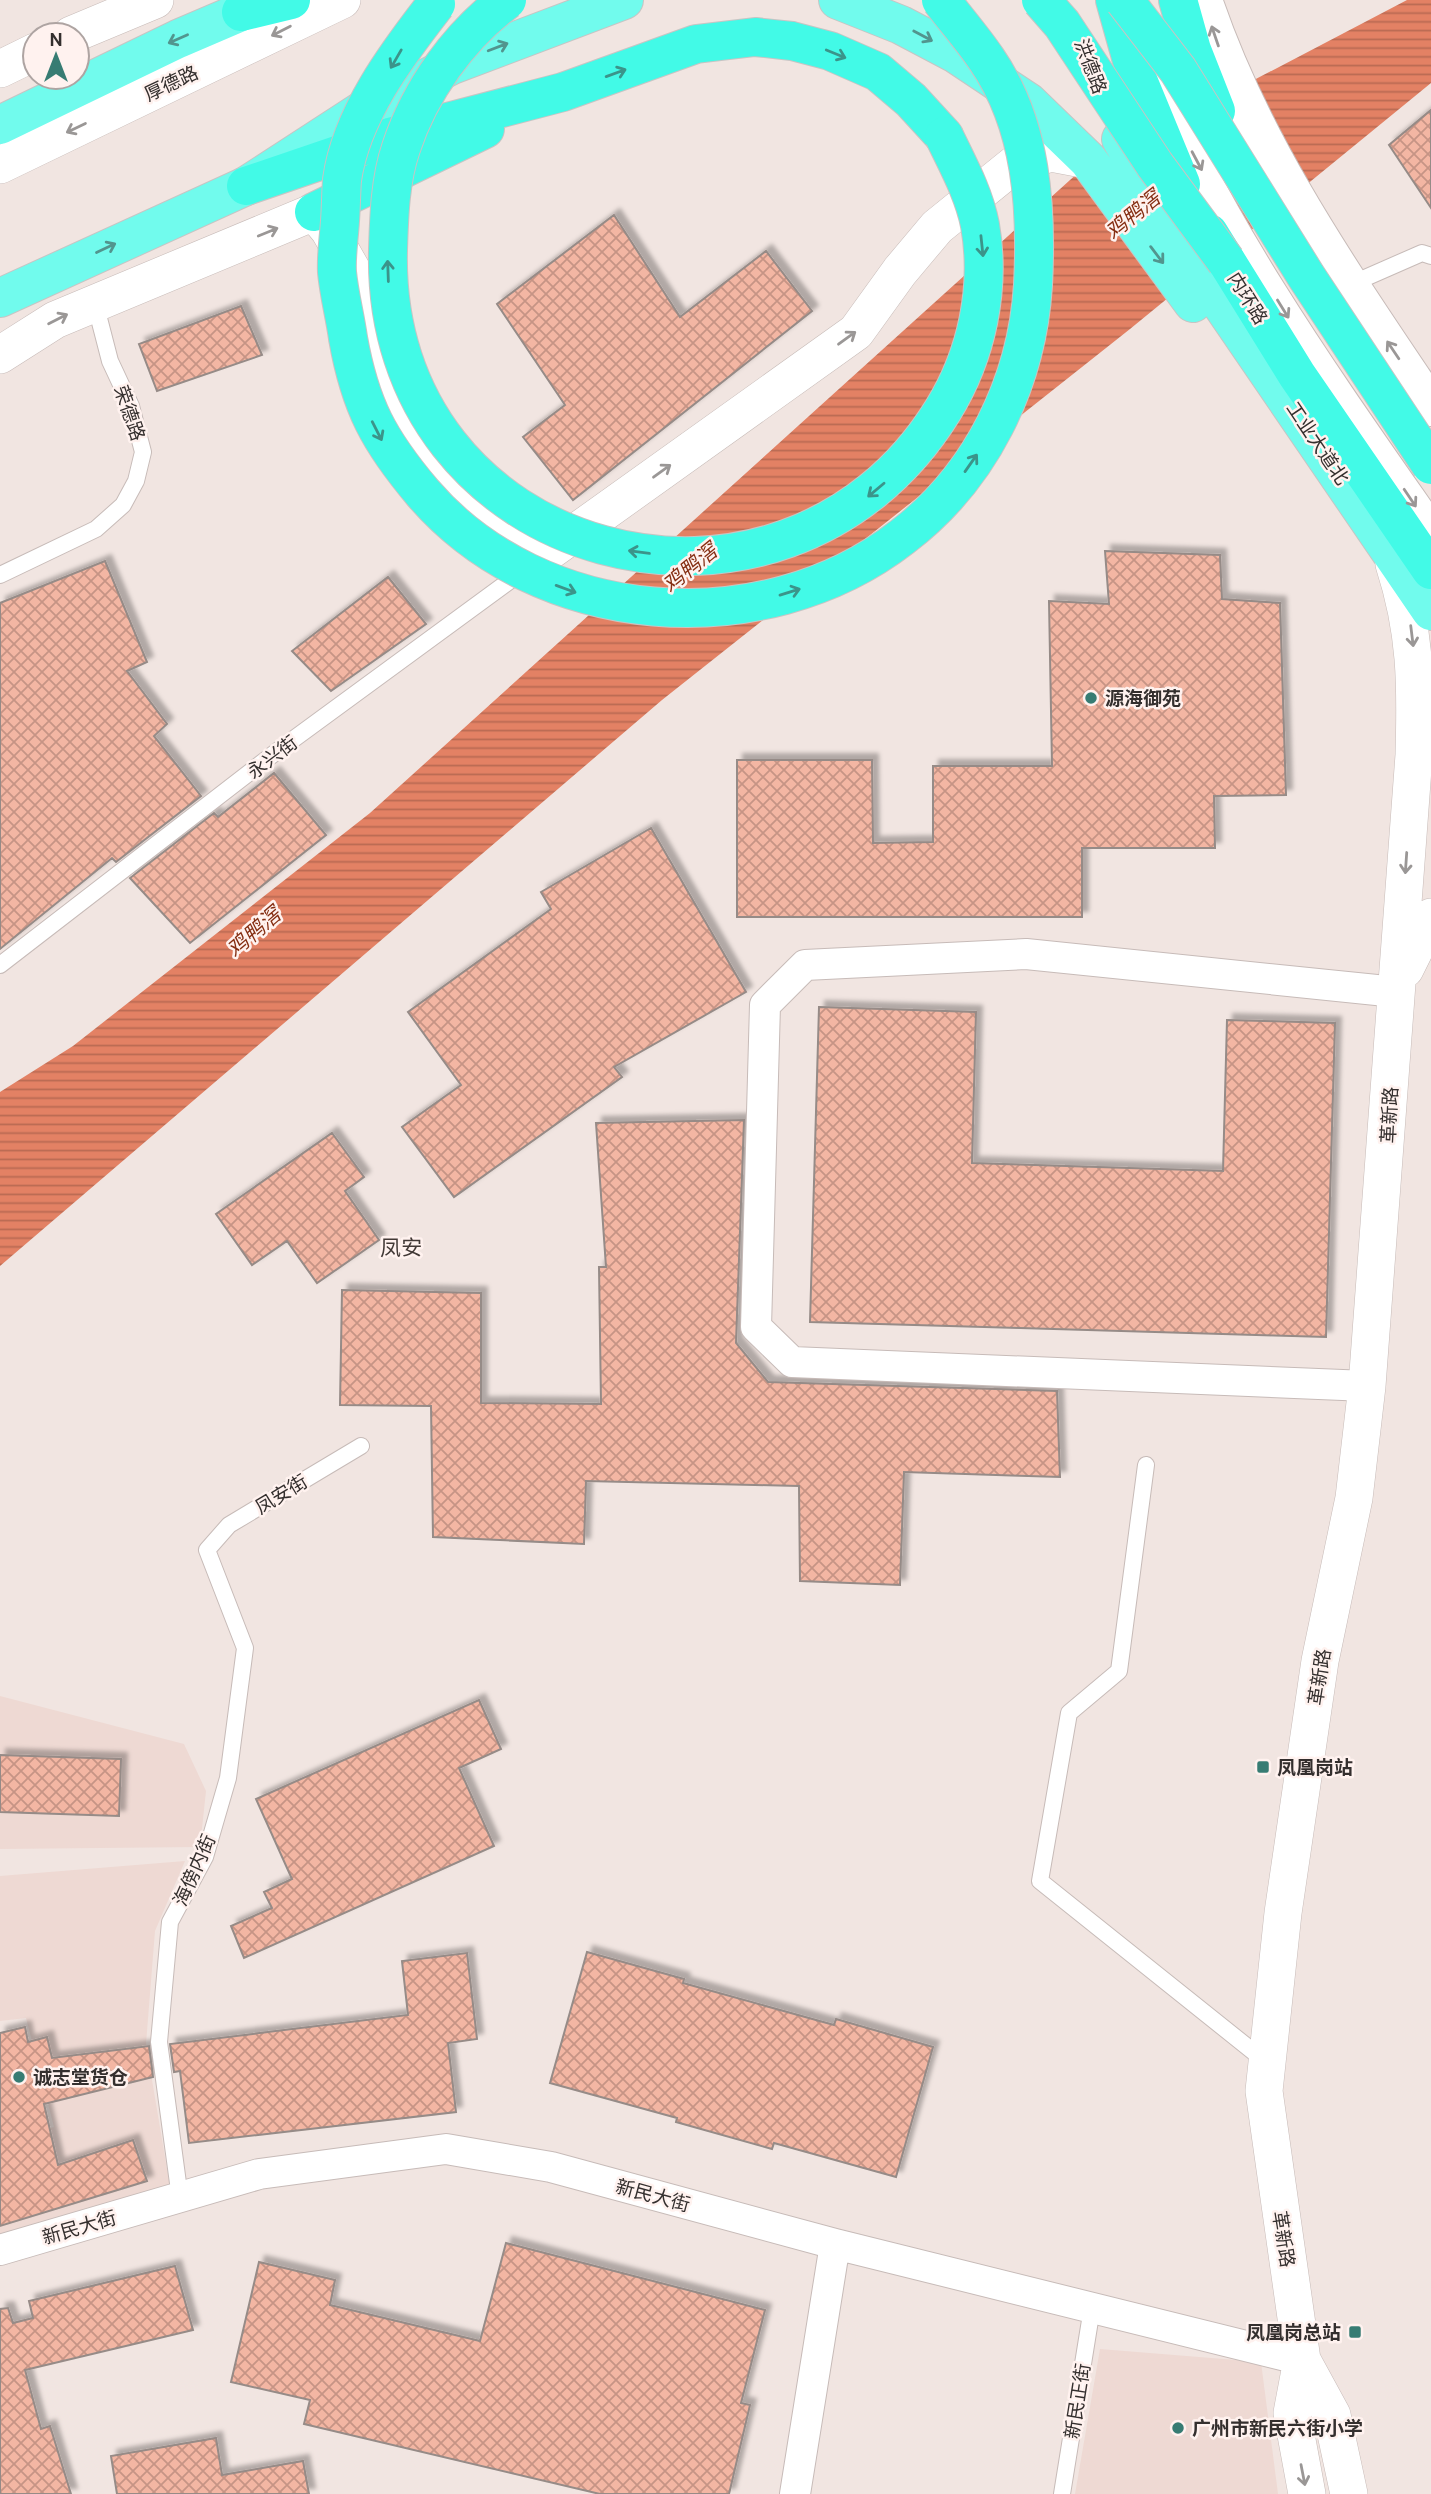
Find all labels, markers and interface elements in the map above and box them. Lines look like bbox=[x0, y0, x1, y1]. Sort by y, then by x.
north arrow bbox=[21, 21, 91, 91]
one-way arrow bbox=[271, 24, 292, 38]
one-way arrow bbox=[1208, 26, 1220, 48]
text: N bbox=[49, 29, 63, 53]
one-way arrow bbox=[912, 30, 933, 44]
one-way arrow bbox=[168, 33, 189, 46]
street label: 洪德路 bbox=[1068, 36, 1111, 98]
one-way arrow bbox=[487, 40, 509, 53]
one-way arrow bbox=[389, 48, 402, 69]
one-way arrow bbox=[824, 48, 846, 61]
street label: 厚德路 bbox=[141, 62, 203, 108]
one-way arrow bbox=[604, 66, 626, 78]
one-way arrow bbox=[66, 122, 87, 136]
one-way arrow bbox=[1190, 150, 1204, 171]
water label: 鸡鸭滘 bbox=[1101, 184, 1169, 246]
one-way arrow bbox=[256, 224, 278, 237]
one-way arrow bbox=[975, 234, 988, 257]
one-way arrow bbox=[95, 241, 116, 254]
one-way arrow bbox=[1150, 245, 1164, 264]
one-way arrow bbox=[381, 260, 395, 283]
street label: 内环路 bbox=[1221, 269, 1272, 330]
one-way arrow bbox=[1276, 299, 1291, 318]
one-way arrow bbox=[47, 312, 68, 326]
one-way arrow bbox=[837, 331, 856, 346]
one-way arrow bbox=[1386, 341, 1400, 360]
street label: 荣德路 bbox=[107, 383, 149, 445]
street label: 工业大道北 bbox=[1280, 398, 1353, 490]
one-way arrow bbox=[371, 420, 385, 441]
one-way arrow bbox=[964, 454, 978, 473]
one-way arrow bbox=[652, 464, 671, 478]
one-way arrow bbox=[867, 482, 885, 497]
one-way arrow bbox=[1403, 488, 1417, 507]
water label: 鸡鸭滘 bbox=[658, 537, 726, 599]
one-way arrow bbox=[628, 546, 651, 559]
one-way arrow bbox=[555, 584, 577, 596]
one-way arrow bbox=[779, 585, 801, 598]
one-way arrow bbox=[1405, 624, 1418, 647]
place label: 源海御苑 bbox=[1105, 688, 1181, 712]
marker: 源海御苑 bbox=[1083, 690, 1099, 706]
street label: 永兴街 bbox=[243, 732, 303, 785]
one-way arrow bbox=[1399, 851, 1412, 874]
water label: 鸡鸭滘 bbox=[222, 900, 290, 964]
street label: 革新路 bbox=[1378, 1086, 1404, 1144]
district label: 凤安 bbox=[380, 1236, 422, 1263]
street label: 凤安街 bbox=[251, 1471, 313, 1521]
street label: 革新路 bbox=[1305, 1647, 1337, 1707]
place label: 凤凰岗站 bbox=[1277, 1757, 1353, 1781]
marker: 凤凰岗站 bbox=[1255, 1759, 1271, 1775]
street label: 海傍内街 bbox=[169, 1831, 222, 1910]
place label: 诚志堂货仓 bbox=[33, 2067, 128, 2091]
marker: 诚志堂货仓 bbox=[11, 2069, 27, 2085]
street label: 新民大街 bbox=[613, 2176, 692, 2218]
street label: 新民大街 bbox=[40, 2207, 119, 2251]
street label: 革新路 bbox=[1266, 2209, 1298, 2269]
place label: 凤凰岗总站 bbox=[1246, 2322, 1341, 2346]
marker: 凤凰岗总站 bbox=[1347, 2324, 1363, 2340]
street label: 新民正街 bbox=[1061, 2362, 1097, 2441]
place label: 广州市新民六街小学 bbox=[1192, 2418, 1363, 2442]
marker: 广州市新民六街小学 bbox=[1170, 2420, 1186, 2436]
one-way arrow bbox=[1297, 2463, 1310, 2486]

